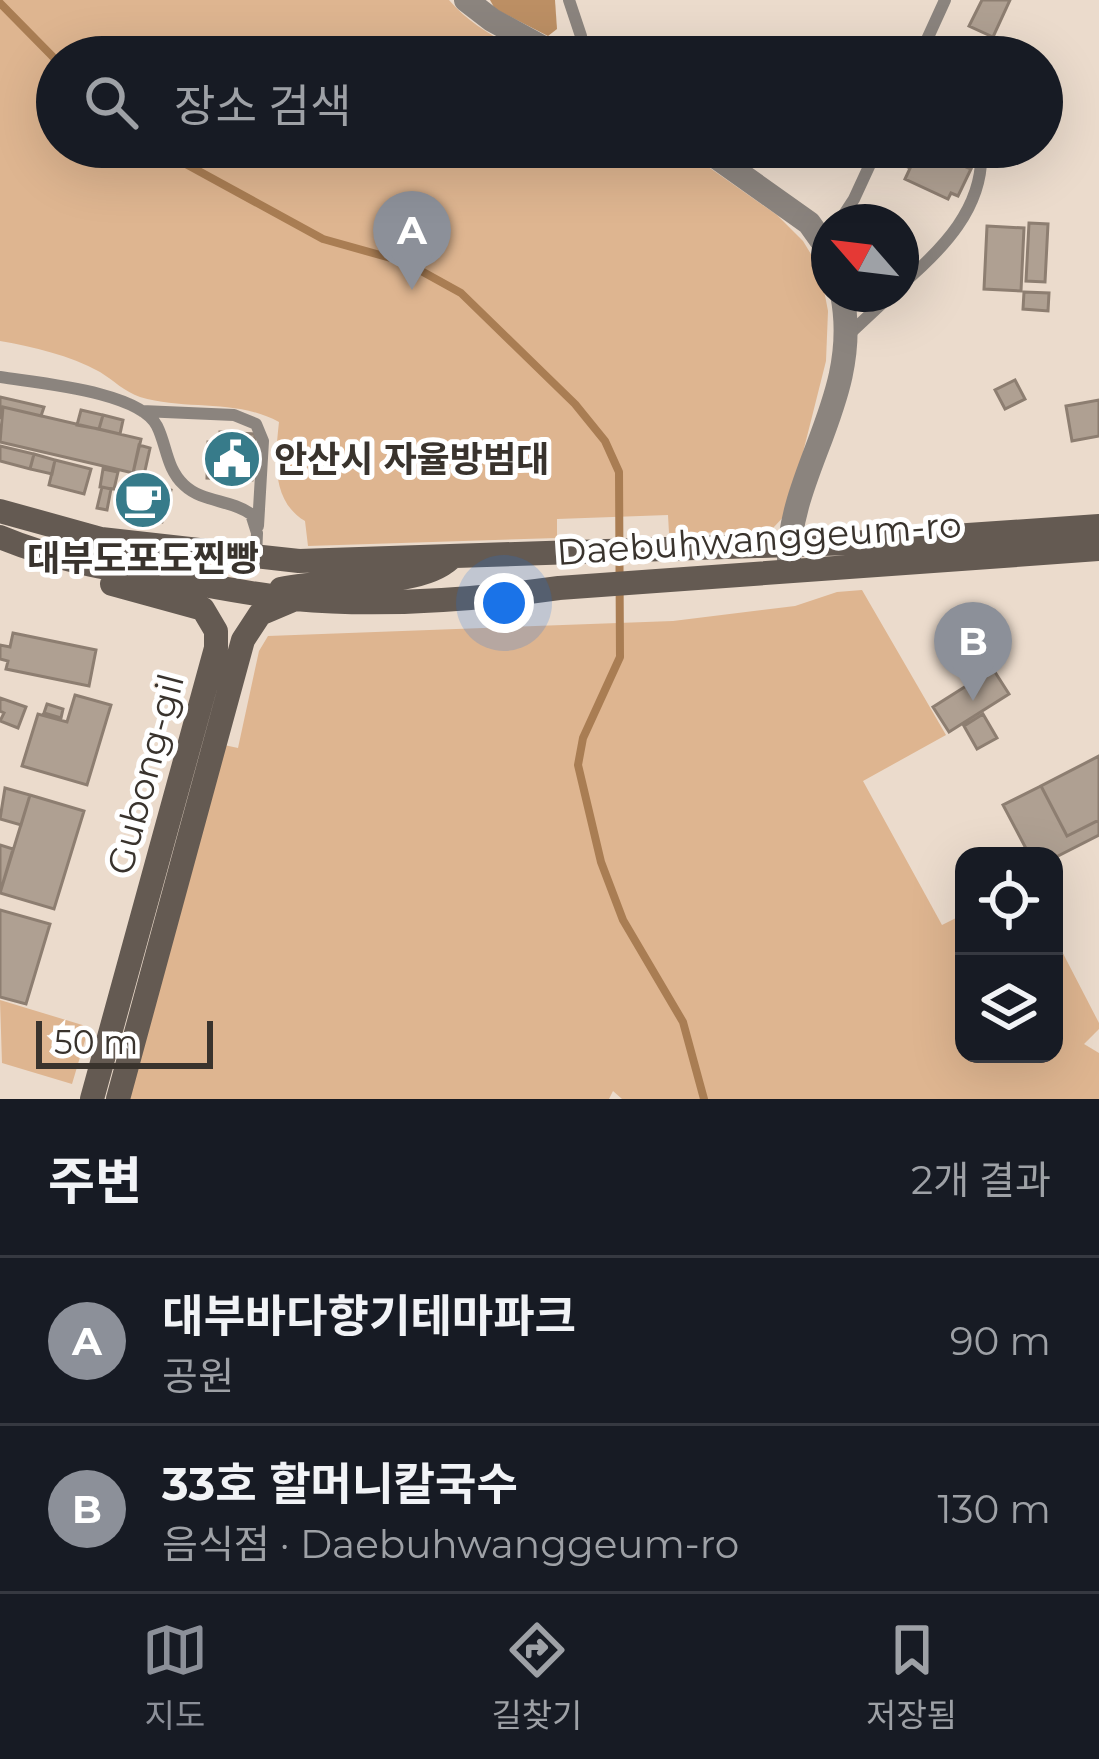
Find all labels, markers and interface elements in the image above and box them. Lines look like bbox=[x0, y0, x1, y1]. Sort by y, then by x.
search box bbox=[36, 36, 1063, 168]
icon: search bbox=[78, 69, 144, 135]
text: 장소 검색 bbox=[174, 78, 351, 133]
pin: A bbox=[373, 191, 451, 290]
north arrow bbox=[811, 204, 919, 312]
public building icon: 안산시 자율방범대 bbox=[201, 428, 263, 490]
place label: 안산시 자율방범대 bbox=[274, 437, 549, 481]
cafe icon: 대부도포도찐빵 bbox=[112, 469, 174, 531]
street label: Daebuhwanggeum-ro bbox=[555, 502, 963, 574]
place label: 대부도포도찐빵 bbox=[27, 536, 259, 580]
your location bbox=[474, 573, 534, 633]
pin: B bbox=[934, 602, 1012, 701]
street label: Gubong-gil bbox=[97, 669, 193, 879]
map controls bbox=[955, 847, 1063, 1063]
button: locate bbox=[955, 847, 1063, 955]
button: layers bbox=[955, 955, 1063, 1063]
scale bar bbox=[36, 1015, 213, 1068]
text: 50 m bbox=[54, 1022, 138, 1062]
text: 주변 bbox=[48, 1150, 142, 1212]
text: 2개 결과 bbox=[911, 1156, 1051, 1204]
text: 대부바다향기테마파크 bbox=[162, 1288, 576, 1343]
text: A bbox=[72, 1317, 102, 1365]
text: 90 m bbox=[950, 1317, 1051, 1365]
text: 공원 bbox=[162, 1352, 234, 1400]
text: 33호 할머니칼국수 bbox=[162, 1456, 518, 1511]
text: B bbox=[72, 1485, 102, 1533]
text: 130 m bbox=[938, 1485, 1051, 1533]
text: 음식점 · Daebuhwanggeum-ro bbox=[162, 1520, 739, 1568]
tab: 지도 bbox=[142, 1617, 208, 1737]
tab: 길찾기 bbox=[491, 1617, 582, 1737]
tab: 저장됨 bbox=[866, 1617, 957, 1737]

